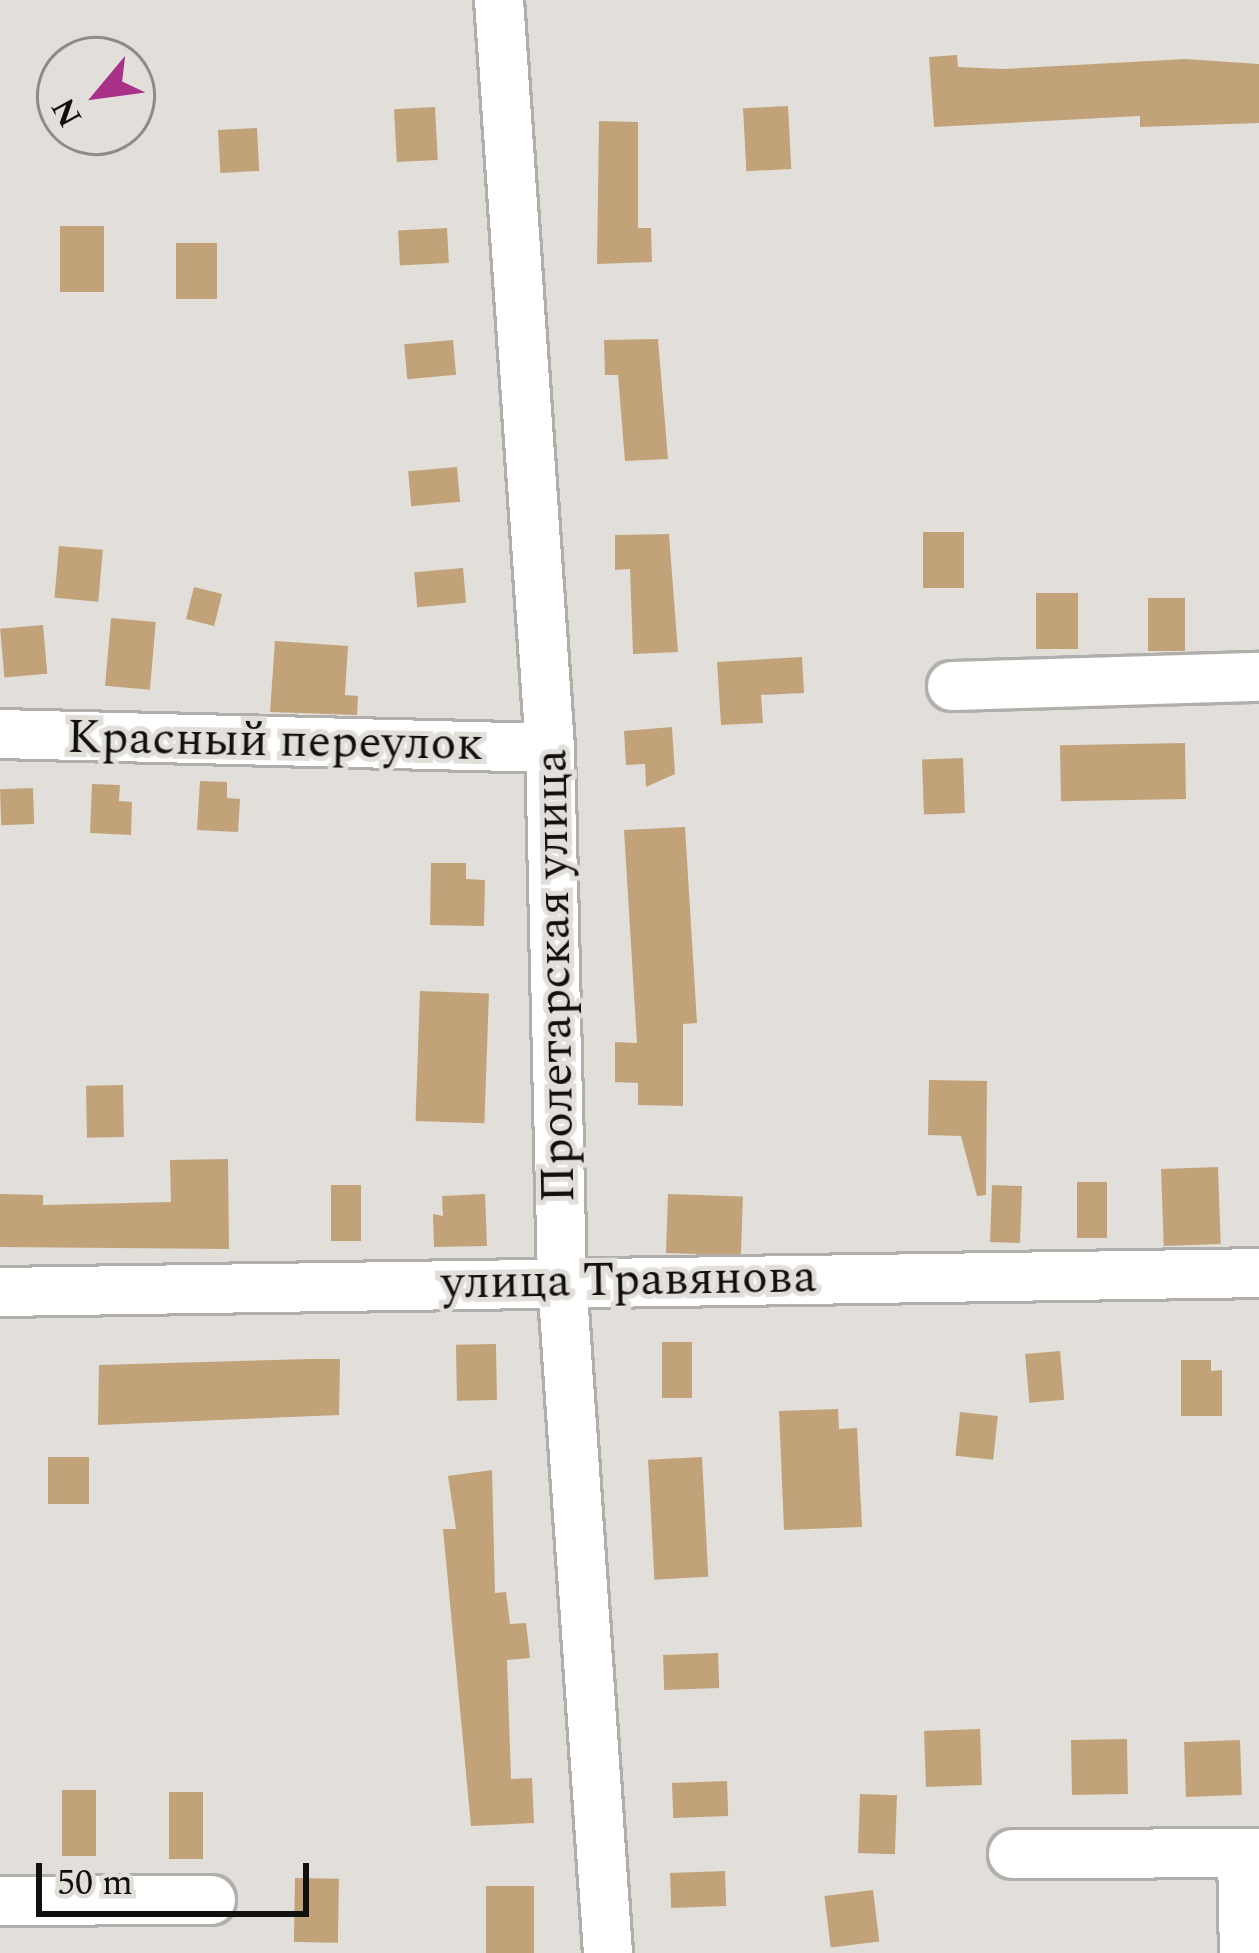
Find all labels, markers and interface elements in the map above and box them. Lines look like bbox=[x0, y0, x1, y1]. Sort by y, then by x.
north arrow bbox=[36, 36, 156, 156]
text: N bbox=[39, 88, 96, 136]
street label: Красный переулок bbox=[66, 709, 484, 773]
street label: Пролетарская улица bbox=[522, 749, 588, 1203]
street label: улица Травянова bbox=[441, 1248, 817, 1312]
scale bar bbox=[42, 1839, 315, 1913]
text: 50 m bbox=[57, 1856, 133, 1911]

